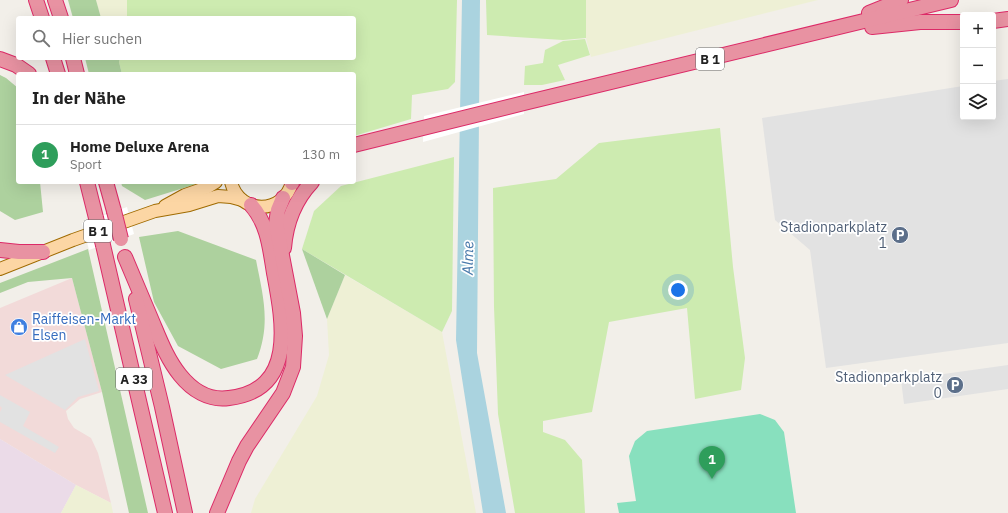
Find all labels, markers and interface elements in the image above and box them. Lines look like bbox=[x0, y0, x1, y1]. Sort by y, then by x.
map controls bbox=[960, 12, 996, 120]
button: + bbox=[960, 12, 996, 48]
search box bbox=[16, 16, 356, 60]
icon: search bbox=[30, 27, 52, 49]
text: Hier suchen bbox=[62, 29, 142, 48]
road number: B 1 bbox=[696, 48, 724, 70]
button: − bbox=[960, 48, 996, 84]
button: layers bbox=[960, 84, 996, 120]
text: In der Nähe bbox=[32, 87, 126, 109]
text: Home Deluxe Arena bbox=[70, 137, 209, 156]
text: 1 bbox=[41, 146, 49, 163]
text: 130 m bbox=[302, 146, 340, 163]
text: Sport bbox=[70, 156, 102, 173]
place label: Stadionparkplatz 1 bbox=[780, 218, 887, 252]
road number: B 1 bbox=[84, 220, 112, 242]
parking icon: Stadionparkplatz 1 bbox=[890, 225, 910, 245]
water label: Alme bbox=[458, 241, 477, 276]
your location bbox=[668, 280, 688, 300]
place label: Raiffeisen-Markt Elsen bbox=[32, 310, 136, 344]
shop icon: Raiffeisen-Markt Elsen bbox=[9, 317, 29, 337]
road number: A 33 bbox=[116, 368, 152, 390]
place label: Stadionparkplatz 0 bbox=[835, 368, 942, 402]
parking icon: Stadionparkplatz 0 bbox=[945, 375, 965, 395]
pin: 1 bbox=[699, 446, 725, 479]

